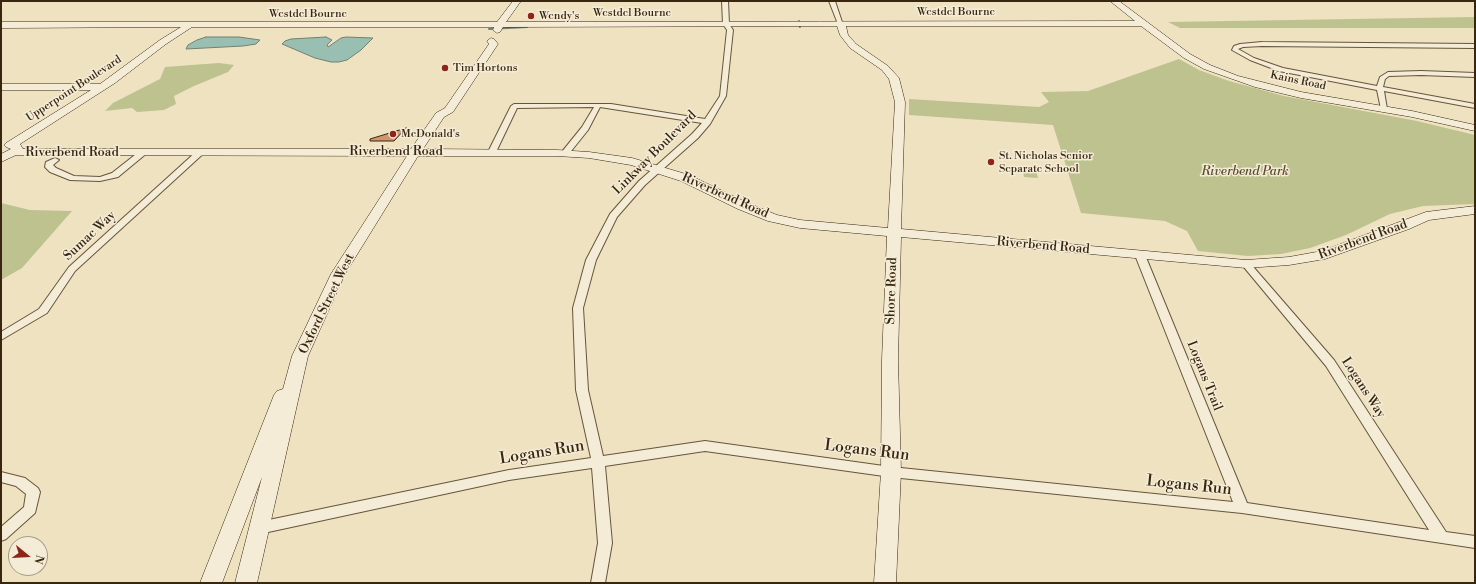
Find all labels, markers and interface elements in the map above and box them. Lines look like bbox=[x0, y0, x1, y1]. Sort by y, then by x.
street label: Westdel Bourne bbox=[917, 5, 995, 19]
street label: Westdel Bourne bbox=[593, 6, 671, 20]
street label: Westdel Bourne bbox=[269, 7, 347, 21]
place label: Wendy's bbox=[539, 9, 579, 23]
marker: Wendy's bbox=[526, 11, 536, 21]
street label: Upperpoint Boulevard bbox=[24, 53, 124, 125]
place label: Tim Hortons bbox=[453, 61, 518, 75]
marker: Tim Hortons bbox=[440, 63, 450, 73]
street label: Kains Road bbox=[1269, 69, 1327, 93]
street label: Linkway Boulevard bbox=[610, 108, 700, 198]
place label: McDonald's bbox=[401, 127, 460, 141]
marker: McDonald's bbox=[388, 129, 398, 139]
street label: Riverbend Road bbox=[349, 144, 443, 160]
street label: Riverbend Road bbox=[25, 145, 119, 161]
place label: St. Nicholas Senior Separate School bbox=[999, 149, 1093, 175]
marker: St. Nicholas Senior Separate School bbox=[986, 157, 996, 167]
park label: Riverbend Park bbox=[1201, 164, 1289, 180]
street label: Riverbend Road bbox=[679, 170, 771, 222]
street label: Sumac Way bbox=[61, 208, 119, 264]
street label: Riverbend Road bbox=[1316, 217, 1410, 263]
street label: Riverbend Road bbox=[996, 234, 1090, 258]
street label: Oxford Street West bbox=[296, 251, 358, 357]
street label: Shore Road bbox=[883, 257, 901, 325]
street label: Logans Trail bbox=[1183, 339, 1225, 413]
street label: Logans Way bbox=[1338, 355, 1388, 421]
street label: Logans Run bbox=[823, 436, 911, 466]
street label: Logans Run bbox=[498, 437, 586, 469]
street label: Logans Run bbox=[1145, 472, 1233, 500]
north arrow bbox=[8, 536, 48, 576]
text: N bbox=[30, 553, 46, 566]

